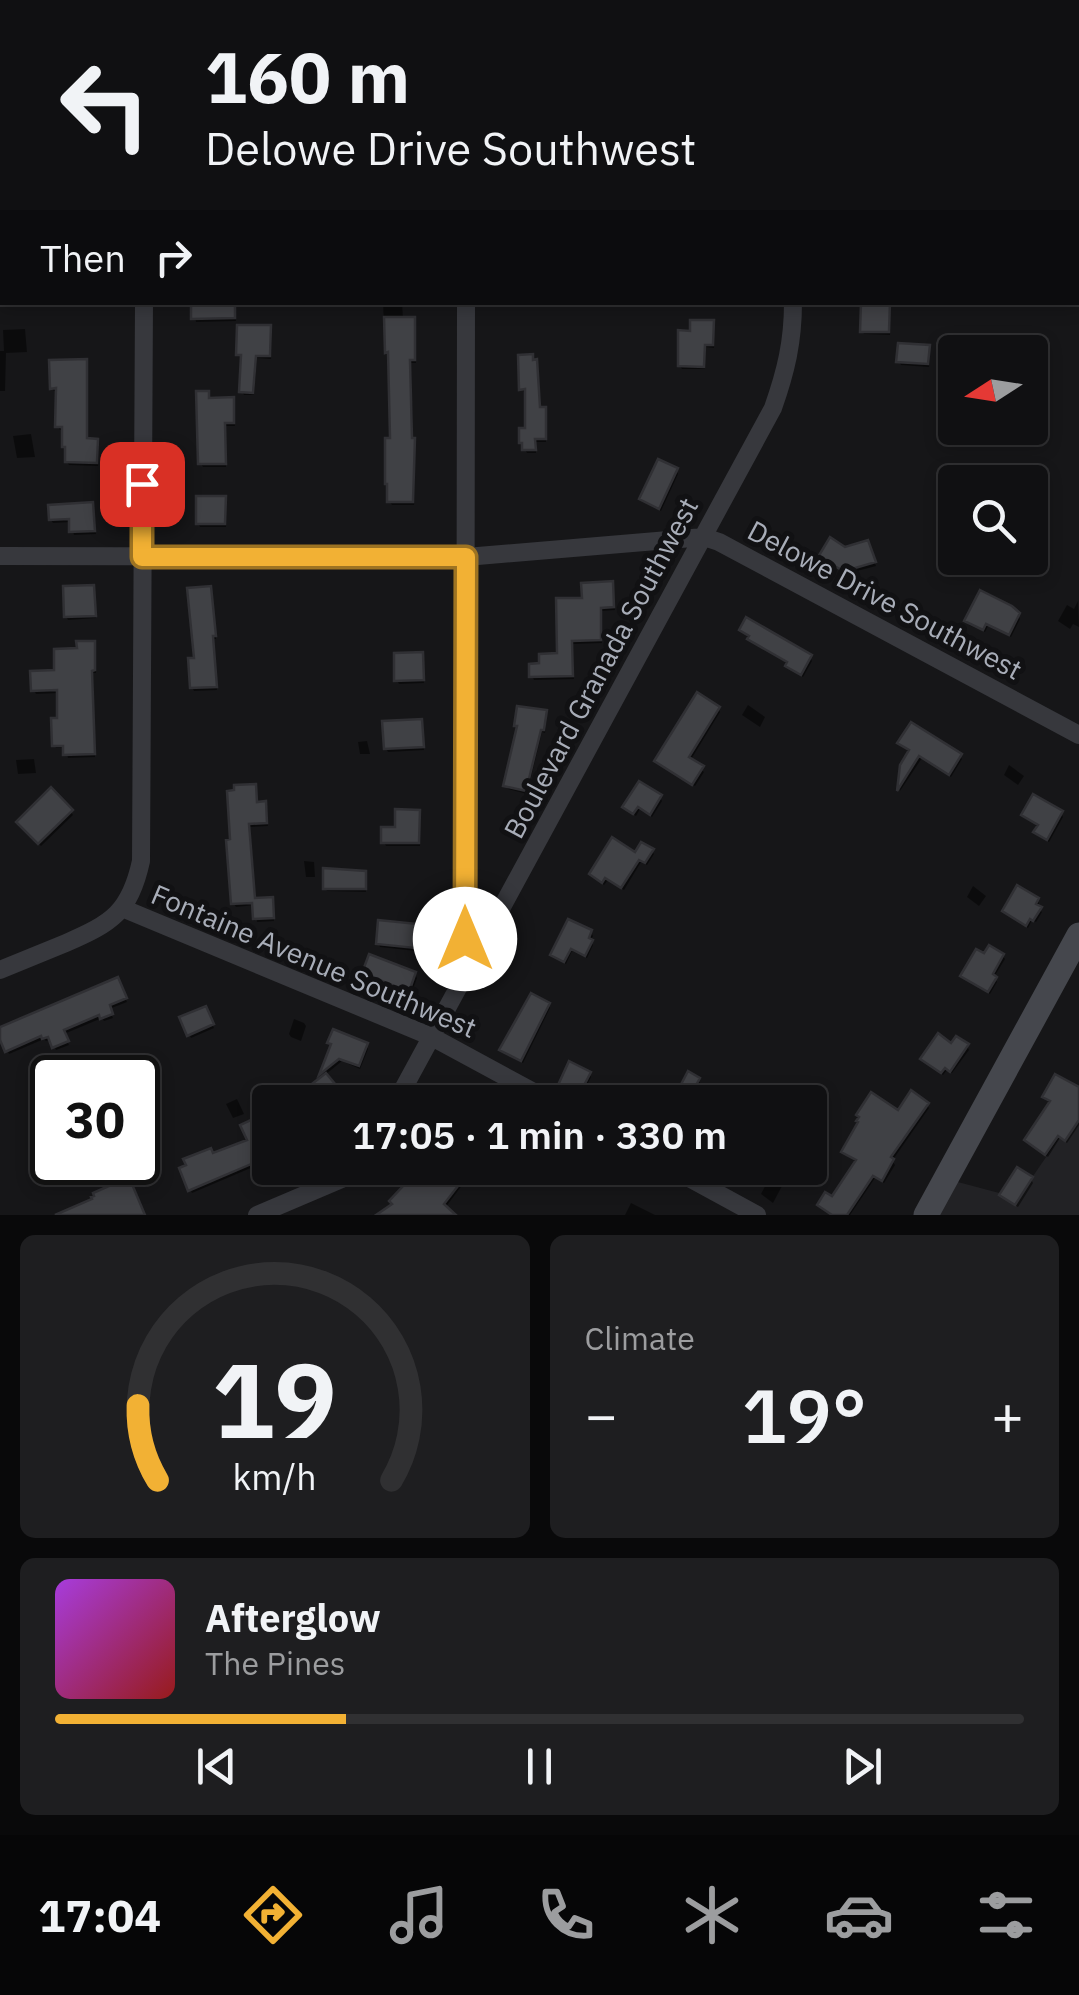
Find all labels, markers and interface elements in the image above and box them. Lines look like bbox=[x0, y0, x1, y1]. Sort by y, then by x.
text: 160 m bbox=[205, 31, 410, 122]
icon: left bbox=[40, 40, 170, 170]
text: Delowe Drive Southwest bbox=[205, 119, 696, 177]
icon: right bbox=[146, 230, 201, 285]
text: Then bbox=[40, 233, 126, 282]
north arrow bbox=[938, 335, 1048, 445]
map controls bbox=[938, 335, 1048, 575]
pin bbox=[100, 442, 185, 527]
icon: arrive bbox=[115, 457, 170, 512]
button: search bbox=[938, 465, 1048, 575]
street label: Boulevard Granada Southwest bbox=[495, 491, 706, 845]
street label: Delowe Drive Southwest bbox=[742, 511, 1029, 688]
street label: Fontaine Avenue Southwest bbox=[146, 875, 482, 1046]
position arrow bbox=[413, 887, 517, 991]
speed limit sign: 30 bbox=[30, 1055, 160, 1185]
text: 17:05 · 1 min · 330 m bbox=[352, 1110, 727, 1159]
text: Climate bbox=[585, 1317, 695, 1359]
text: 19 bbox=[212, 1331, 337, 1467]
text: 19° bbox=[742, 1366, 867, 1464]
text: − bbox=[585, 1379, 618, 1450]
text: + bbox=[991, 1379, 1024, 1450]
text: km/h bbox=[233, 1453, 317, 1500]
text: Afterglow bbox=[205, 1593, 381, 1642]
text: The Pines bbox=[205, 1642, 345, 1684]
icon: previous bbox=[189, 1739, 244, 1794]
icon: pause bbox=[512, 1739, 567, 1794]
icon: next bbox=[835, 1739, 890, 1794]
icon: directions bbox=[238, 1880, 308, 1950]
icon: music bbox=[384, 1880, 454, 1950]
icon: phone bbox=[531, 1880, 601, 1950]
icon: climate bbox=[677, 1880, 747, 1950]
icon: car bbox=[824, 1880, 894, 1950]
icon: filters bbox=[971, 1880, 1041, 1950]
text: 17:04 bbox=[38, 1886, 161, 1944]

